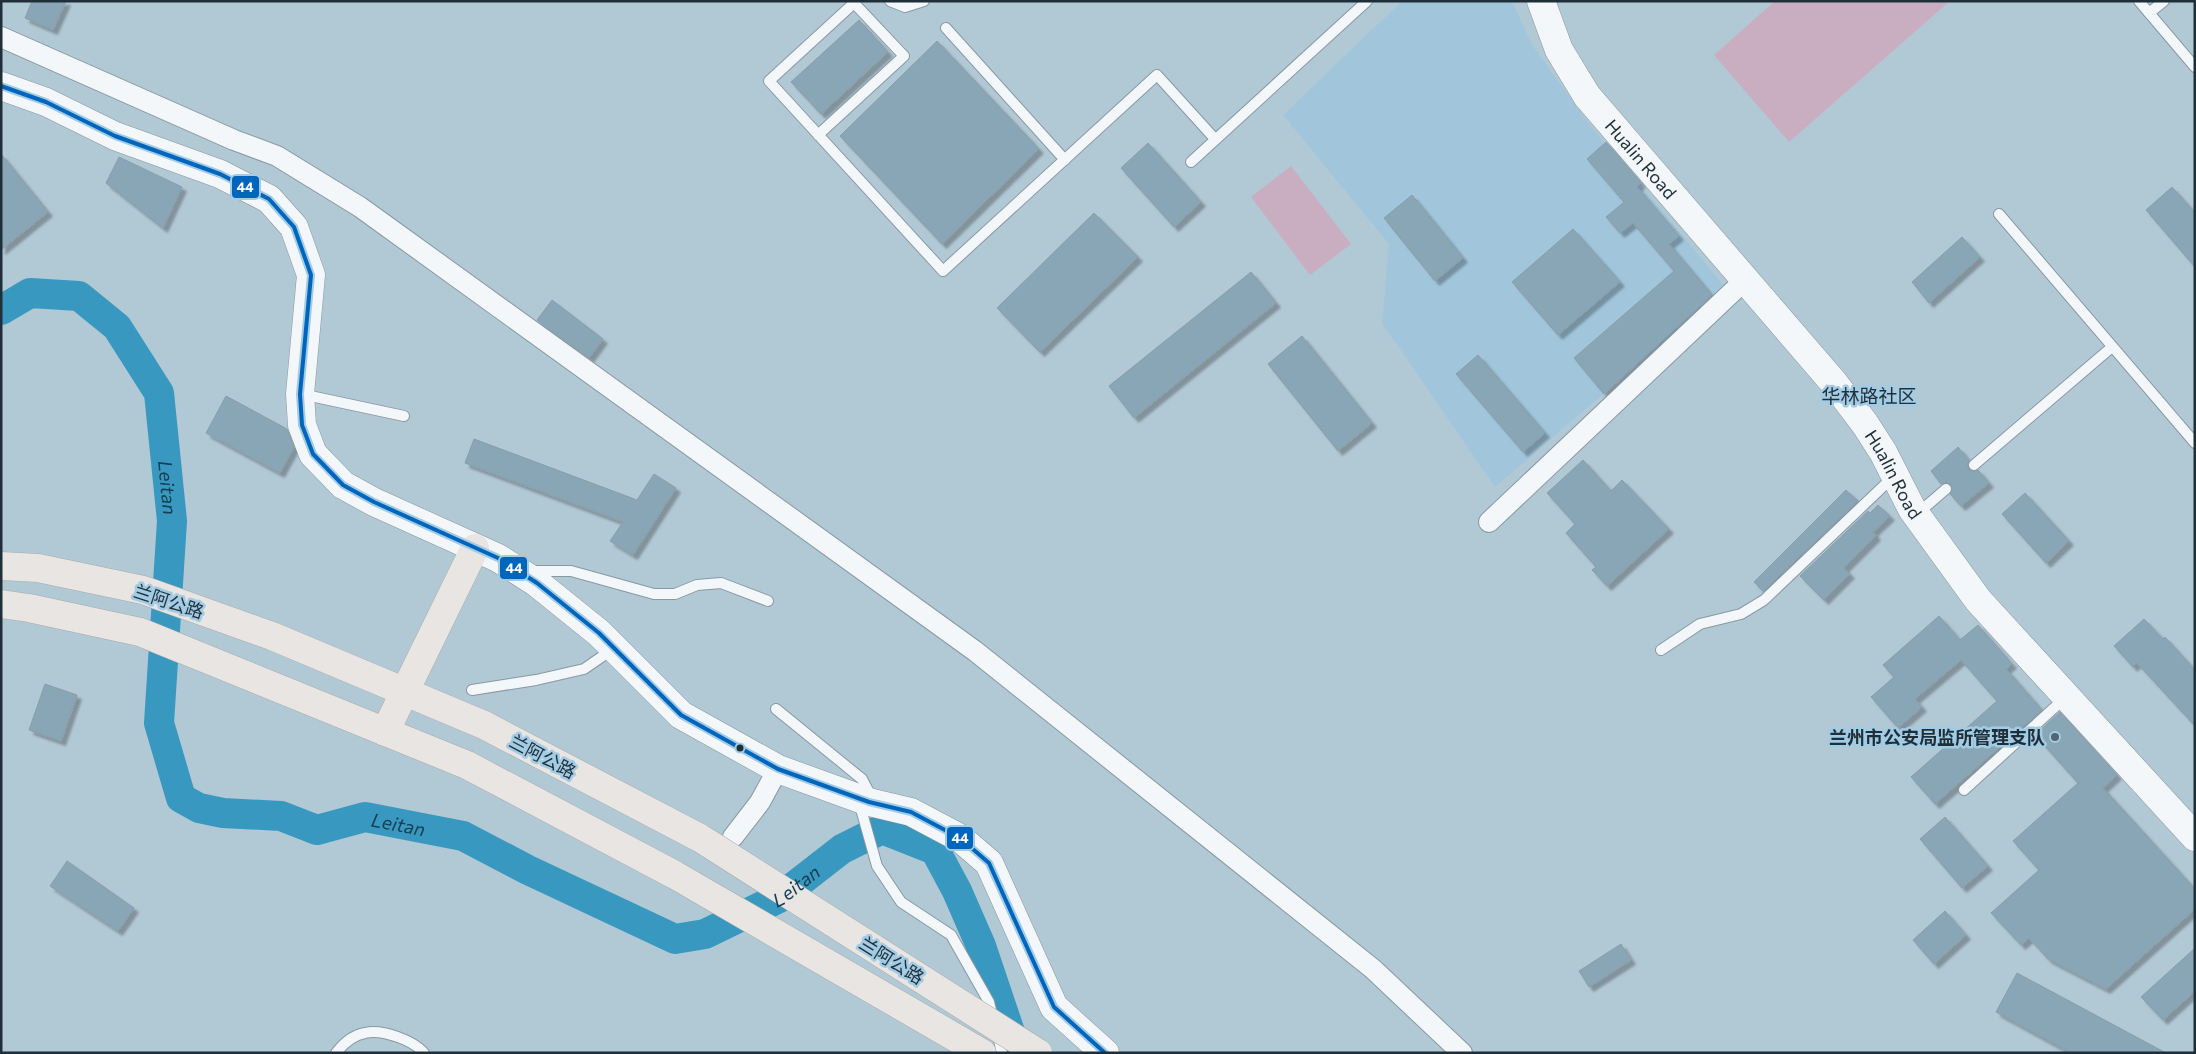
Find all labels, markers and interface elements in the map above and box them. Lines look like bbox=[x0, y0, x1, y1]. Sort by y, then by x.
street label: Hualin Road bbox=[1601, 115, 1681, 203]
line badge: 44 bbox=[231, 175, 260, 199]
text: 44 bbox=[236, 178, 254, 195]
district label: 华林路社区 bbox=[1821, 384, 1917, 407]
street label: Hualin Road bbox=[1861, 426, 1927, 523]
water label: Leitan bbox=[154, 459, 183, 516]
line badge: 44 bbox=[499, 556, 528, 580]
text: 44 bbox=[505, 559, 523, 576]
street label: 兰阿公路 bbox=[131, 579, 207, 623]
place label: 兰州市公安局监所管理支队 bbox=[1829, 726, 2045, 748]
street label: 兰阿公路 bbox=[506, 729, 580, 783]
marker: 兰州市公安局监所管理支队 bbox=[2049, 731, 2061, 743]
unlabelled marker bbox=[735, 743, 745, 753]
water label: Leitan bbox=[370, 807, 428, 840]
line badge: 44 bbox=[946, 826, 974, 850]
text: 44 bbox=[951, 829, 969, 846]
water label: Leitan bbox=[768, 859, 824, 911]
street label: 兰阿公路 bbox=[856, 932, 928, 988]

